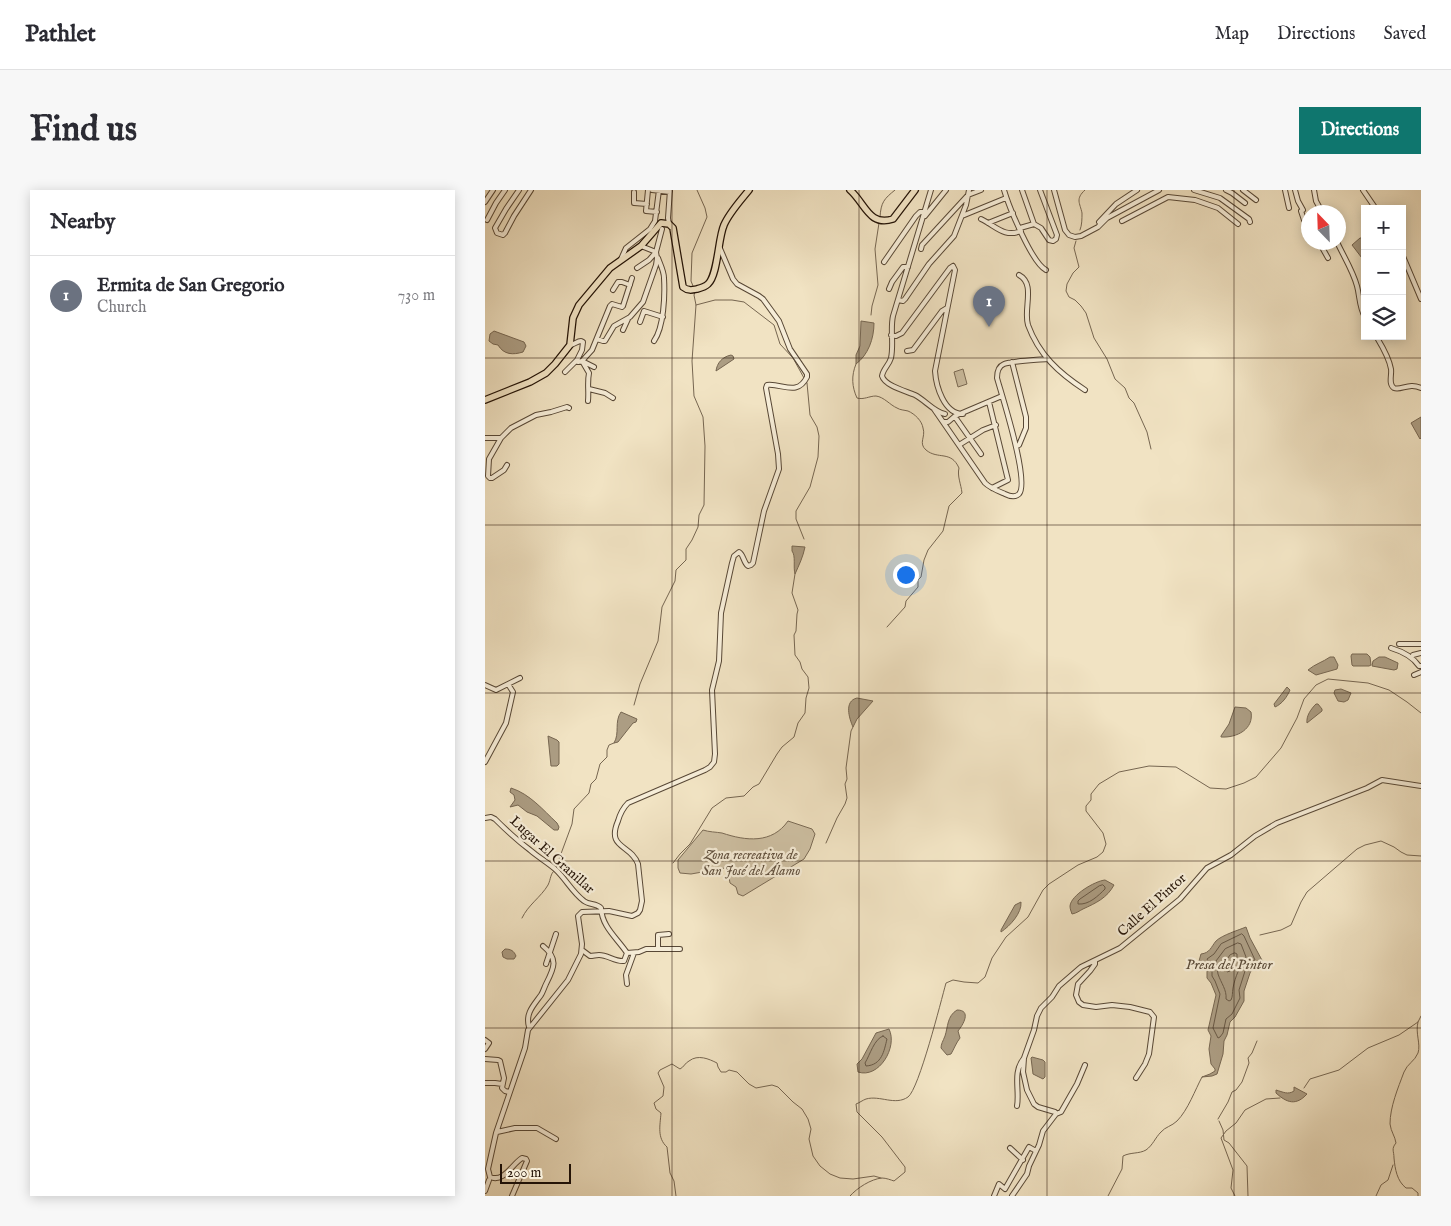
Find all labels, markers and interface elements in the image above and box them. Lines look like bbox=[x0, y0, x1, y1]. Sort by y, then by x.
text: Pathlet bbox=[25, 19, 96, 50]
text: Map bbox=[1215, 23, 1249, 46]
text: Directions bbox=[1277, 23, 1355, 46]
text: Saved bbox=[1383, 23, 1426, 46]
button: Directions bbox=[1299, 107, 1421, 154]
text: Find us bbox=[30, 108, 137, 153]
north arrow bbox=[1301, 205, 1346, 250]
map controls bbox=[1361, 205, 1406, 340]
button: + bbox=[1361, 205, 1406, 250]
text: Nearby bbox=[50, 209, 115, 236]
button: − bbox=[1361, 250, 1406, 295]
text: Ermita de San Gregorio bbox=[97, 274, 284, 298]
text: 1 bbox=[63, 286, 69, 306]
text: 730 m bbox=[398, 286, 435, 306]
pin: 1 bbox=[973, 286, 1005, 327]
button: layers bbox=[1361, 295, 1406, 340]
text: Church bbox=[97, 298, 146, 318]
your location bbox=[893, 562, 919, 588]
street label: Lugar El Granillar bbox=[506, 812, 598, 898]
park label: Zona recreativa de San José del Álamo bbox=[702, 846, 800, 880]
street label: Calle El Pintor bbox=[1114, 869, 1190, 941]
water label: Presa del Pintor bbox=[1186, 955, 1273, 974]
scale bar bbox=[500, 1161, 571, 1184]
text: 200 m bbox=[507, 1164, 541, 1182]

